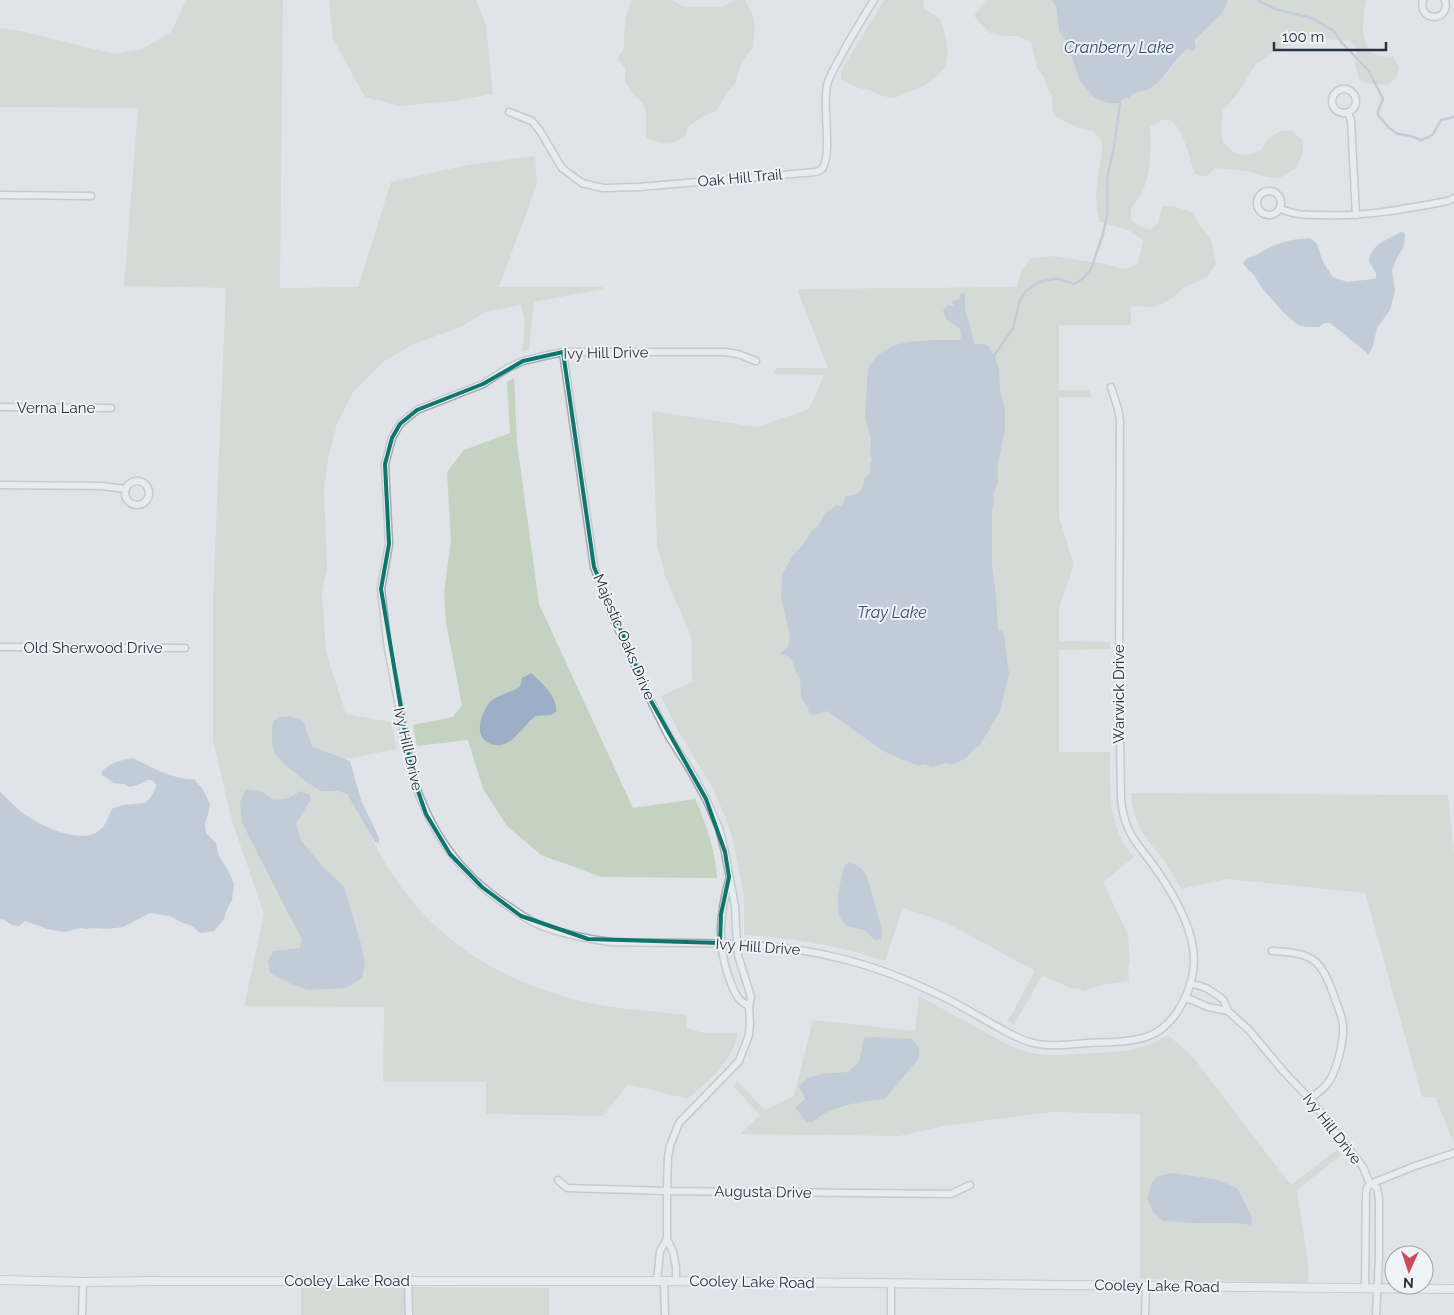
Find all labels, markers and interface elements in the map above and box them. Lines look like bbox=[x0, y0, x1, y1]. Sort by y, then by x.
scale bar bbox=[1274, 20, 1386, 52]
text: 100 m bbox=[1282, 28, 1324, 46]
water label: Cranberry Lake bbox=[1064, 38, 1174, 57]
street label: Oak Hill Trail bbox=[697, 165, 784, 191]
street label: Ivy Hill Drive bbox=[563, 343, 649, 363]
street label: Verna Lane bbox=[17, 399, 95, 417]
street label: Majestic Oaks Drive bbox=[589, 571, 659, 703]
water label: Tray Lake bbox=[857, 603, 927, 622]
street label: Old Sherwood Drive bbox=[23, 639, 163, 657]
street label: Warwick Drive bbox=[1110, 644, 1128, 744]
street label: Ivy Hill Drive bbox=[390, 706, 426, 793]
street label: Ivy Hill Drive bbox=[715, 935, 801, 959]
street label: Ivy Hill Drive bbox=[1299, 1090, 1365, 1168]
street label: Augusta Drive bbox=[714, 1182, 812, 1202]
north arrow bbox=[1384, 1245, 1434, 1295]
street label: Cooley Lake Road bbox=[284, 1272, 410, 1290]
street label: Cooley Lake Road bbox=[689, 1272, 815, 1292]
text: N bbox=[1403, 1275, 1414, 1291]
street label: Cooley Lake Road bbox=[1094, 1276, 1220, 1296]

